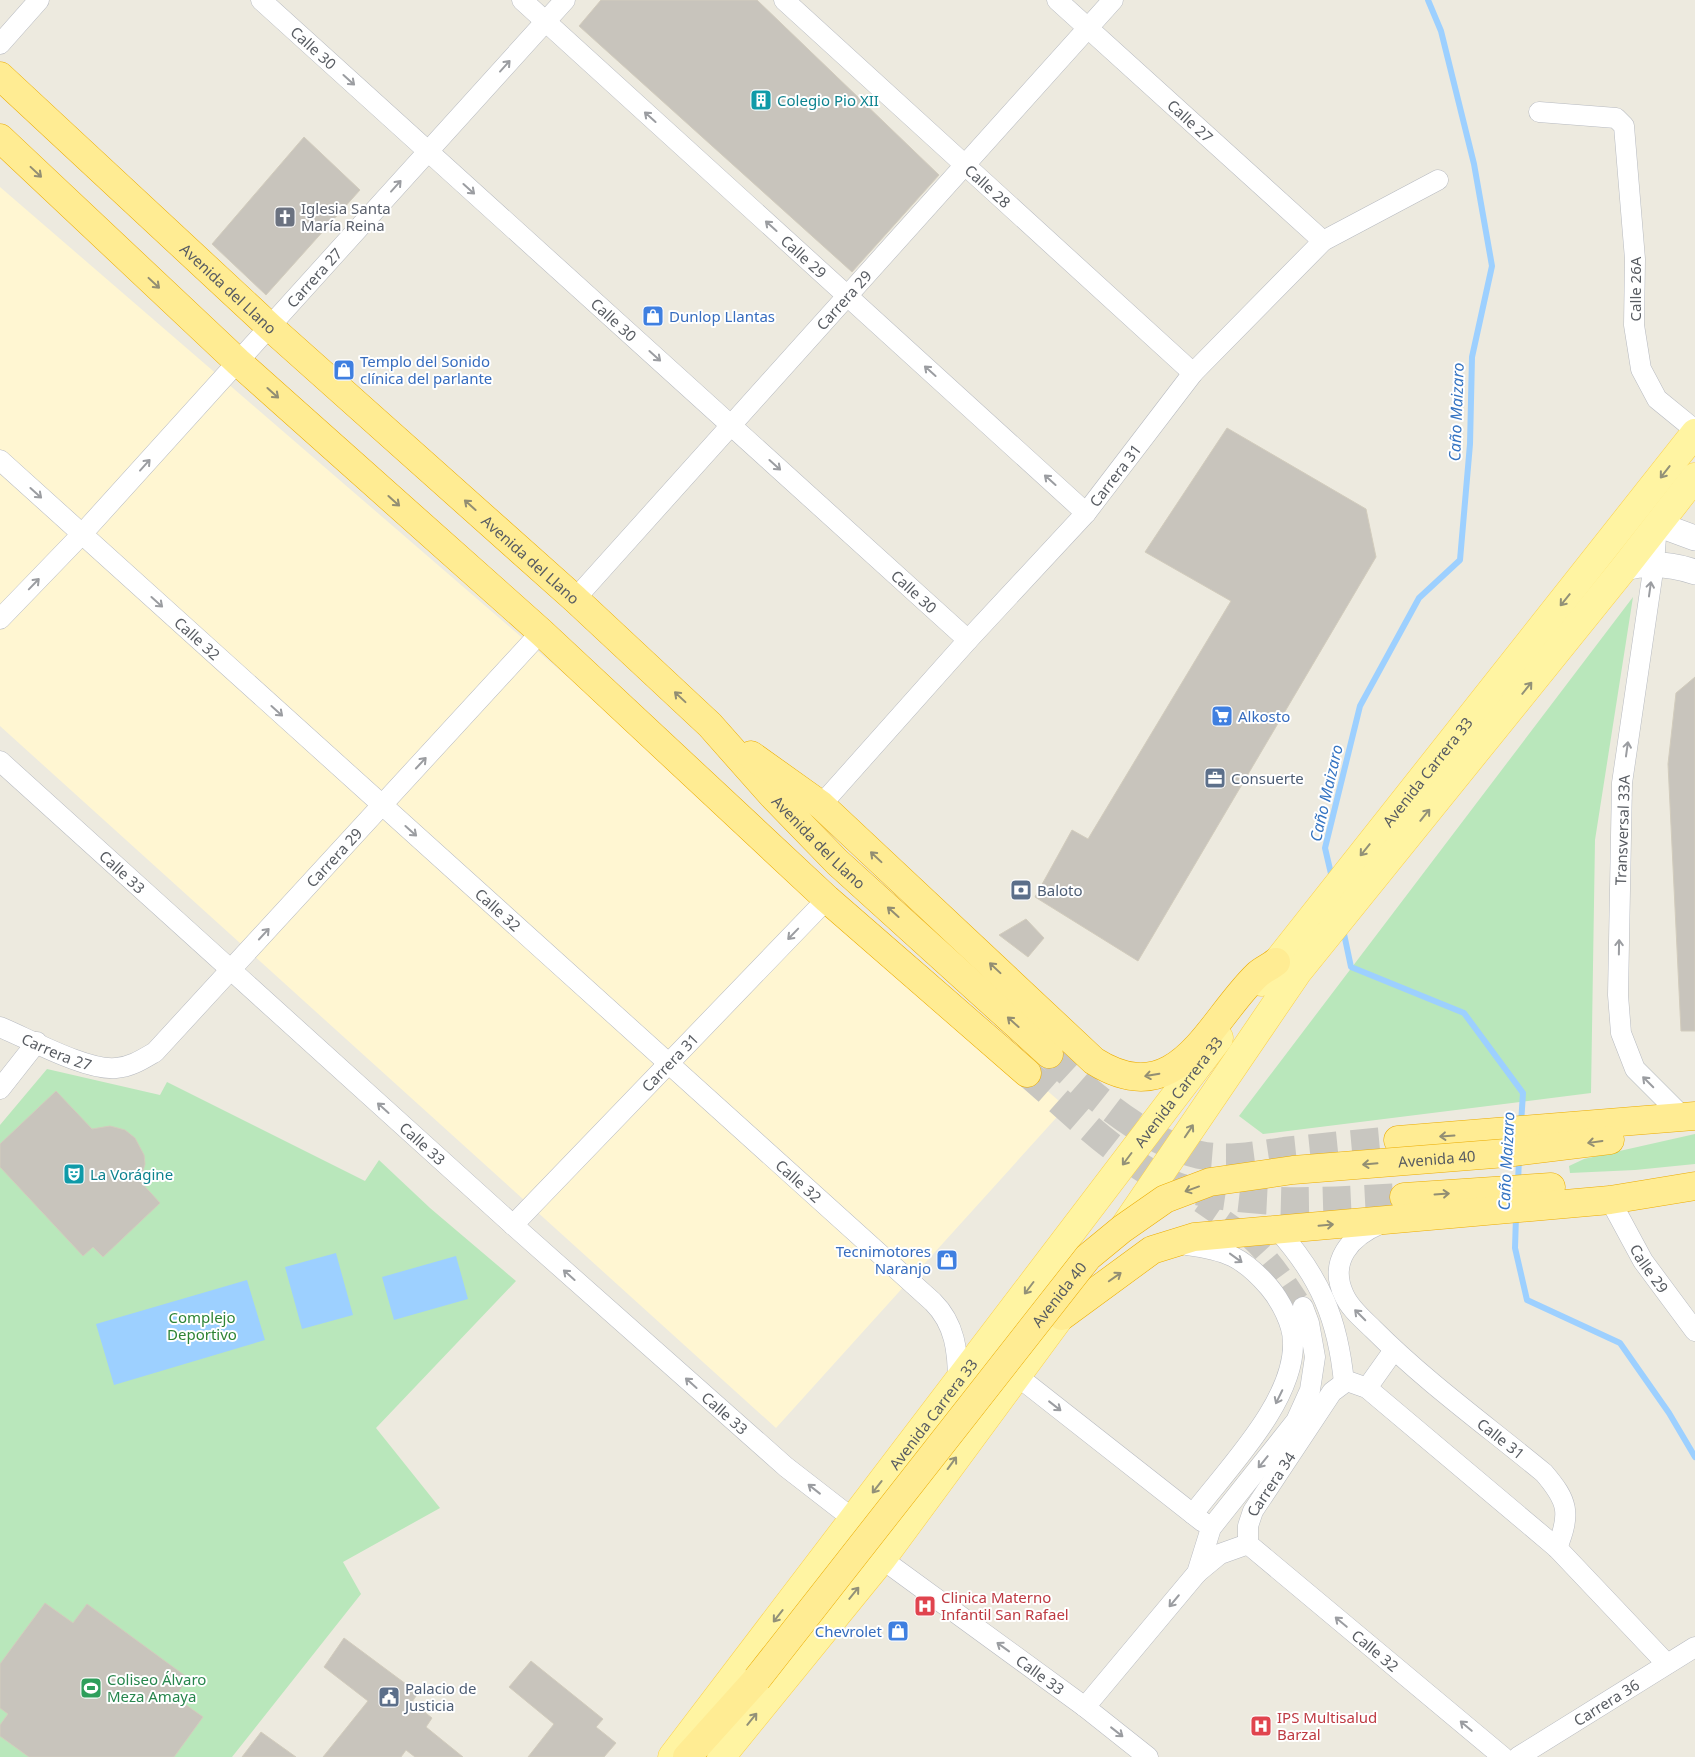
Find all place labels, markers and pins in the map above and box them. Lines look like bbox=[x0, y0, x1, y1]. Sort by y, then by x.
building icon: Colegio Pio XII bbox=[749, 88, 773, 112]
place label: Colegio Pio XII bbox=[777, 90, 879, 110]
place label: Iglesia Santa María Reina bbox=[301, 198, 391, 235]
church icon: Iglesia Santa María Reina bbox=[273, 205, 297, 229]
shop icon: Dunlop Llantas bbox=[641, 304, 665, 328]
place label: Dunlop Llantas bbox=[669, 306, 775, 326]
place label: Templo del Sonido clínica del parlante bbox=[360, 351, 492, 388]
shop icon: Templo del Sonido clínica del parlante bbox=[332, 358, 356, 382]
supermarket icon: Alkosto bbox=[1210, 704, 1234, 728]
place label: Alkosto bbox=[1238, 706, 1290, 726]
office icon: Consuerte bbox=[1203, 766, 1227, 790]
place label: Consuerte bbox=[1231, 768, 1304, 788]
bank icon: Baloto bbox=[1009, 878, 1033, 902]
place label: Baloto bbox=[1037, 880, 1083, 900]
theatre icon: La Vorágine bbox=[62, 1162, 86, 1186]
place label: La Vorágine bbox=[90, 1164, 173, 1184]
place label: Tecnimotores Naranjo bbox=[836, 1241, 931, 1278]
shop icon: Tecnimotores Naranjo bbox=[935, 1248, 959, 1272]
place label: Clinica Materno Infantil San Rafael bbox=[941, 1587, 1069, 1624]
hospital icon: Clinica Materno Infantil San Rafael bbox=[913, 1594, 937, 1618]
shop icon: Chevrolet bbox=[886, 1619, 910, 1643]
place label: Chevrolet bbox=[815, 1621, 883, 1641]
place label: Coliseo Álvaro Meza Amaya bbox=[107, 1669, 206, 1706]
sports icon: Coliseo Álvaro Meza Amaya bbox=[79, 1676, 103, 1700]
place label: Palacio de Justicia bbox=[403, 1678, 477, 1715]
public building icon: Palacio de Justicia bbox=[377, 1685, 401, 1709]
place label: IPS Multisalud Barzal bbox=[1277, 1707, 1377, 1744]
hospital icon: IPS Multisalud Barzal bbox=[1249, 1714, 1273, 1738]

